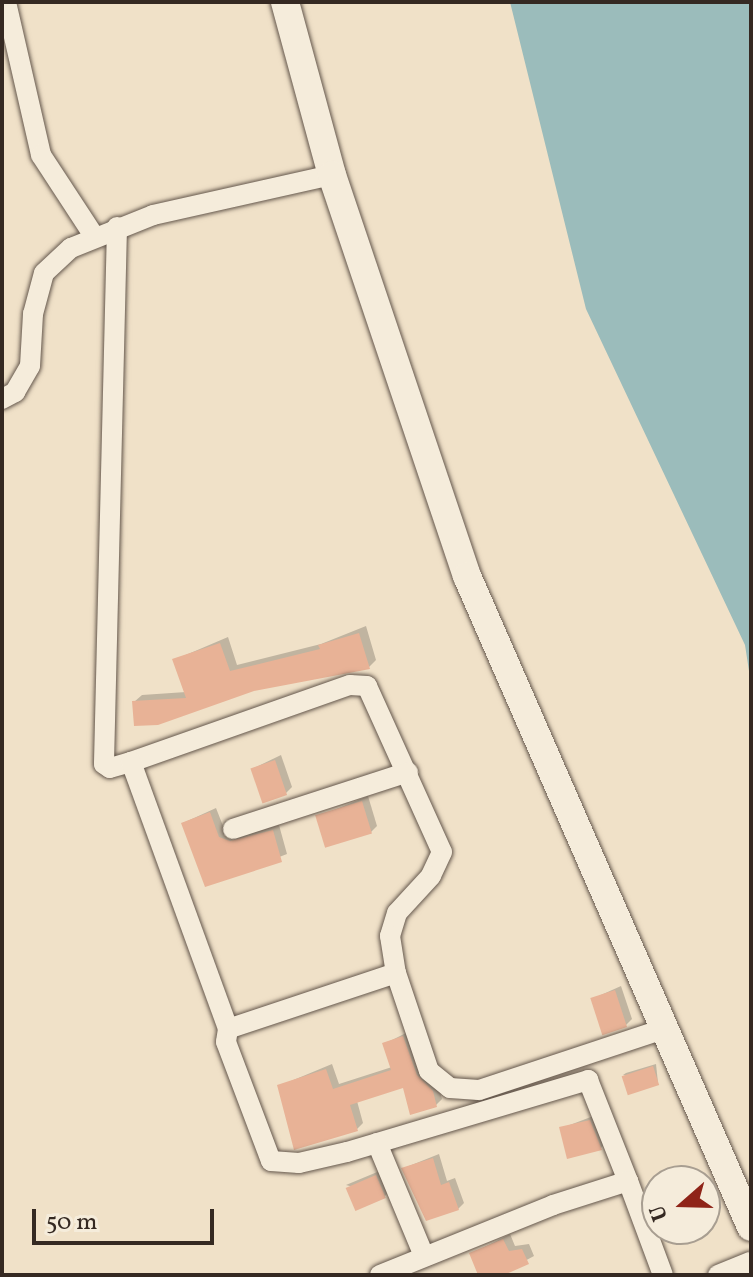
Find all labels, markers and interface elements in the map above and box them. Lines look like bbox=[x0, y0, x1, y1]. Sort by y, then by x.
north arrow bbox=[641, 1165, 721, 1245]
scale bar bbox=[36, 1193, 218, 1243]
text: U bbox=[643, 1200, 677, 1225]
text: 50 m bbox=[46, 1206, 98, 1240]

